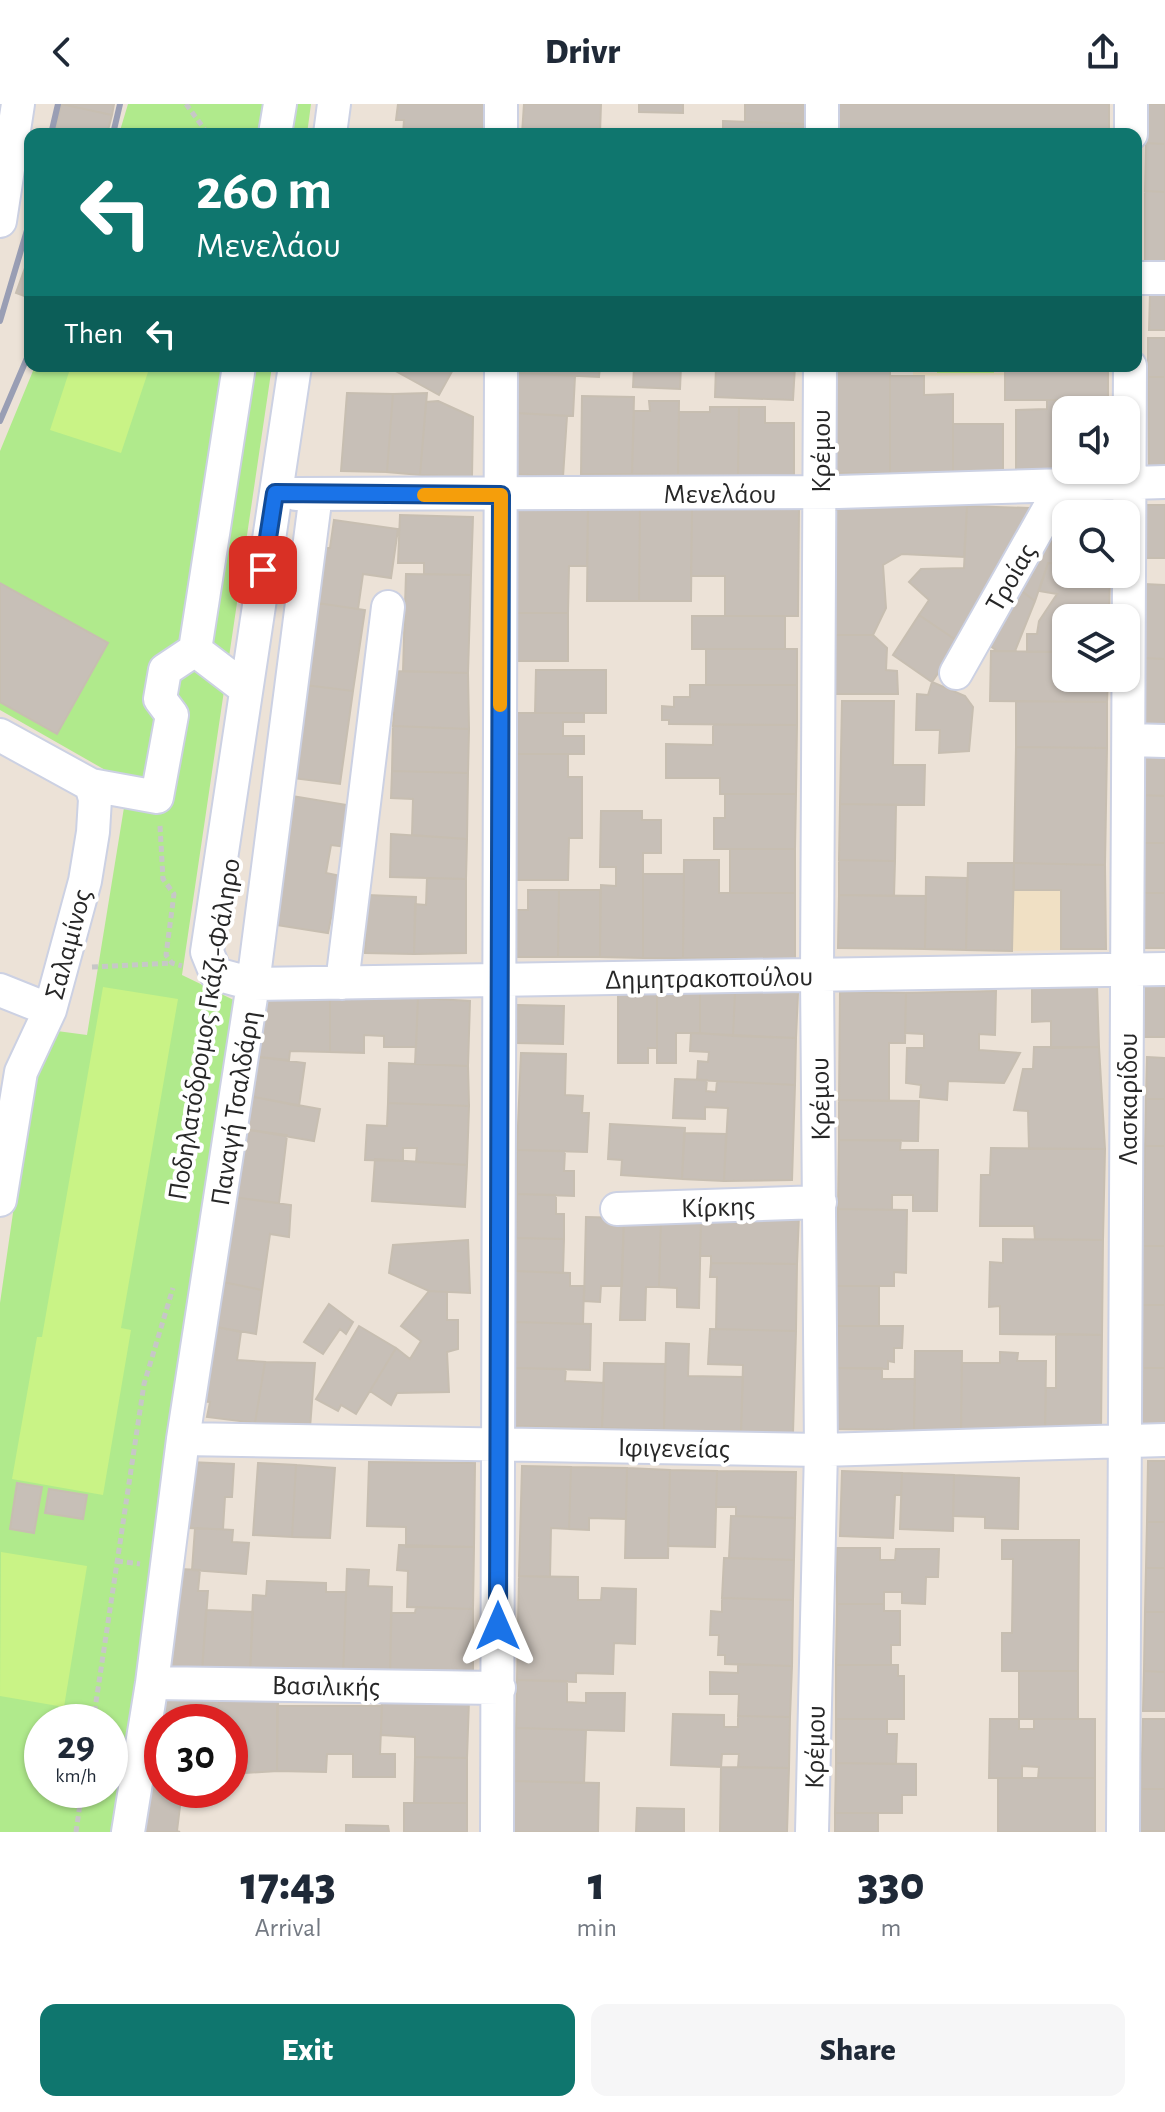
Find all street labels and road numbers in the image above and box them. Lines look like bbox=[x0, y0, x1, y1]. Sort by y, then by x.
street label: Κρέμου bbox=[808, 409, 836, 493]
street label: Μενελάου bbox=[664, 481, 776, 509]
street label: Τροίας bbox=[981, 539, 1042, 617]
street label: Ποδηλατόδρομος Γκάζι-Φάληρο bbox=[164, 857, 246, 1202]
street label: Σαλαμίνος bbox=[41, 886, 97, 1003]
street label: Δημητρακοπούλου bbox=[605, 963, 813, 995]
street label: Παναγή Τσαλδάρη bbox=[207, 1009, 265, 1208]
street label: Λασκαρίδου bbox=[1115, 1033, 1143, 1165]
street label: Κρέμου bbox=[806, 1057, 836, 1141]
street label: Κίρκης bbox=[681, 1193, 756, 1223]
street label: Ιφιγενείας bbox=[618, 1434, 730, 1464]
street label: Βασιλικής bbox=[272, 1672, 380, 1702]
street label: Κρέμου bbox=[801, 1705, 831, 1789]

